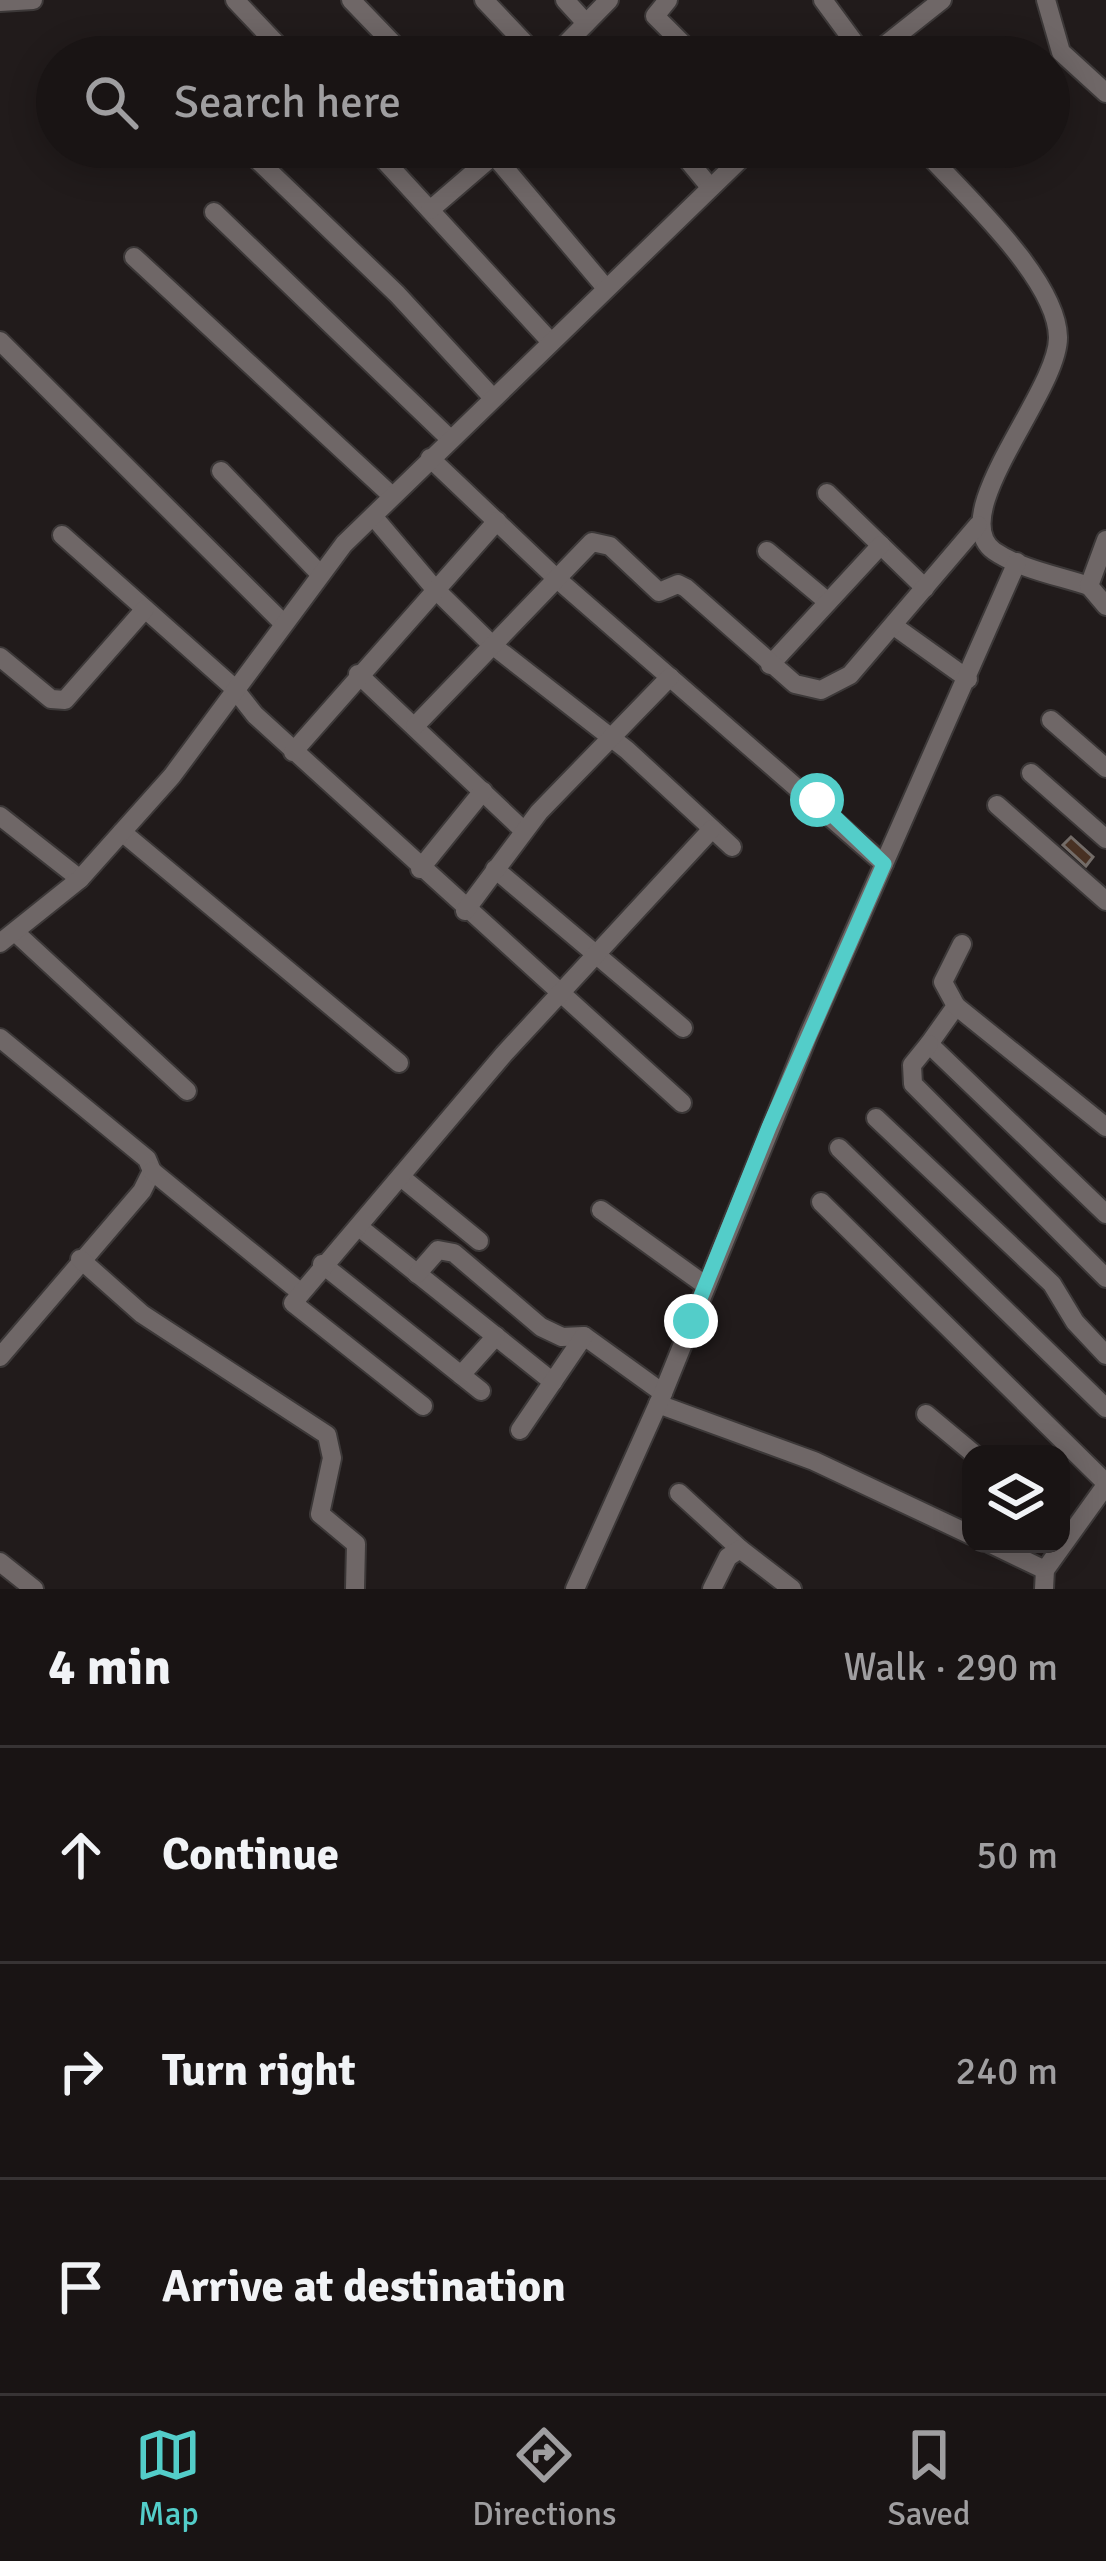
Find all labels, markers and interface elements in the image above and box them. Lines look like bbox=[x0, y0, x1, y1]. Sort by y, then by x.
search box bbox=[36, 36, 1070, 168]
icon: search bbox=[78, 69, 144, 135]
text: Search here bbox=[174, 75, 401, 130]
route start bbox=[790, 773, 844, 827]
route end bbox=[664, 1294, 718, 1348]
map controls bbox=[962, 1445, 1070, 1553]
button: layers bbox=[962, 1445, 1070, 1553]
text: 4 min bbox=[48, 1636, 171, 1699]
text: Walk · 290 m bbox=[844, 1643, 1058, 1691]
icon: ahead bbox=[48, 1822, 114, 1888]
text: Continue bbox=[162, 1827, 339, 1882]
text: 50 m bbox=[976, 1831, 1058, 1879]
icon: right bbox=[48, 2038, 114, 2104]
text: Turn right bbox=[162, 2043, 356, 2098]
text: 240 m bbox=[955, 2047, 1058, 2095]
icon: arrive bbox=[48, 2254, 114, 2320]
text: Arrive at destination bbox=[162, 2259, 566, 2314]
tab: Map bbox=[135, 2422, 201, 2535]
tab: Directions bbox=[472, 2422, 617, 2535]
tab: Saved bbox=[887, 2422, 971, 2535]

